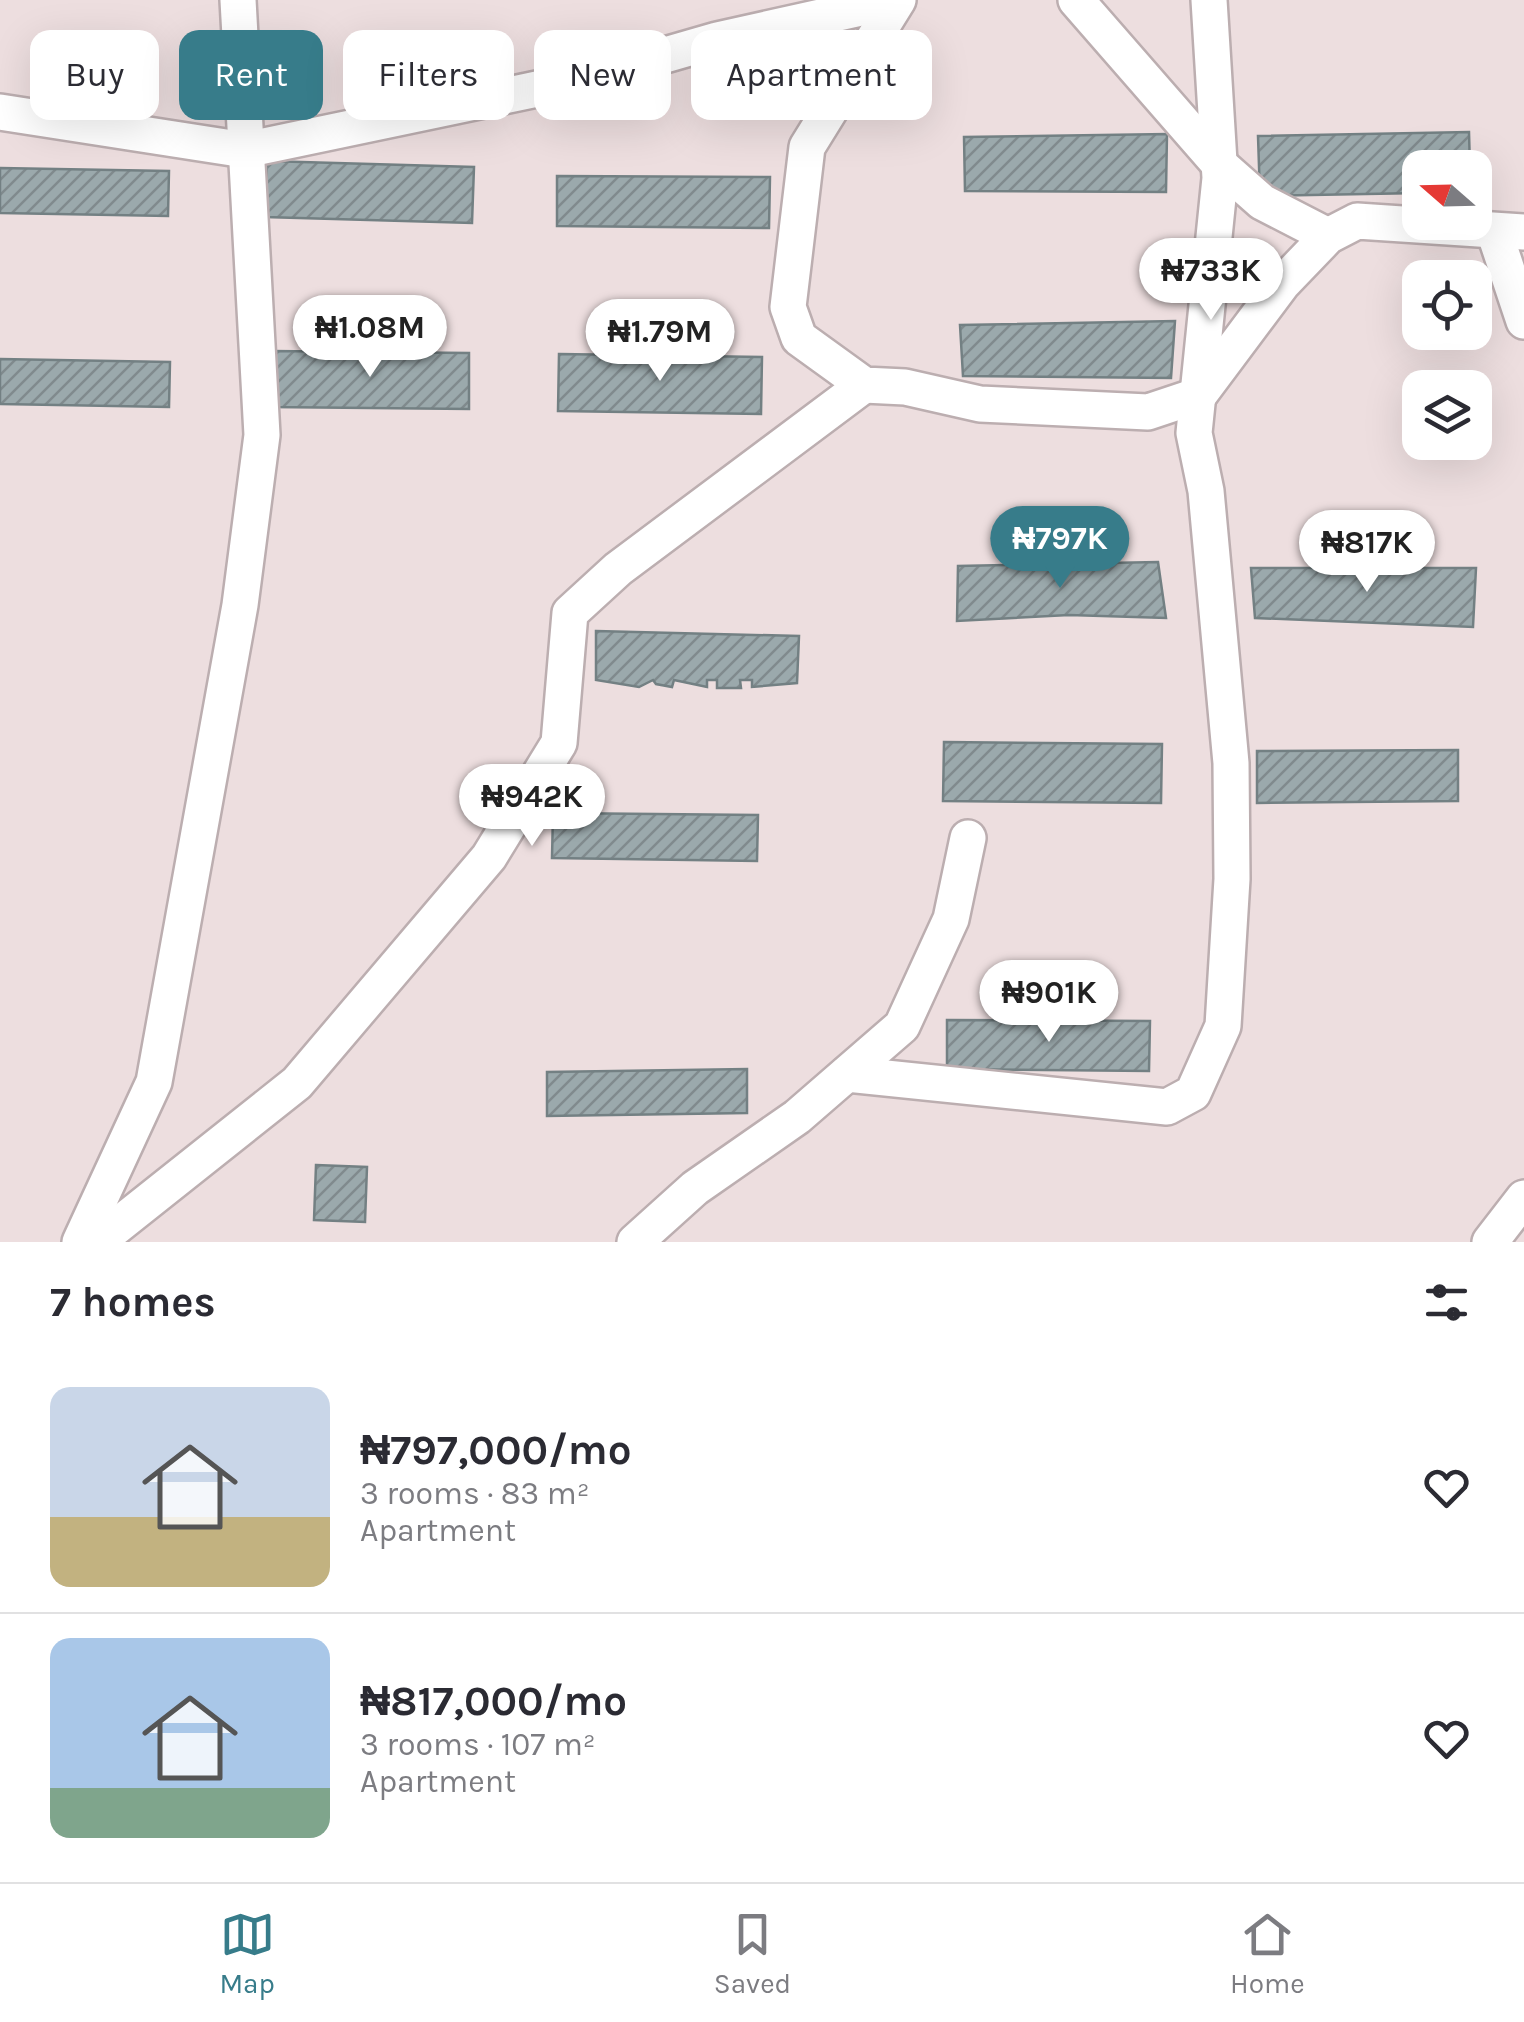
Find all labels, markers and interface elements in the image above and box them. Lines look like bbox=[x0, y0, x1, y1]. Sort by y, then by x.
chip: Buy bbox=[30, 30, 159, 120]
chip: Rent bbox=[179, 30, 323, 120]
chip: Filters bbox=[343, 30, 514, 120]
chip: New bbox=[534, 30, 671, 120]
chip: Apartment bbox=[691, 30, 932, 120]
north arrow bbox=[1402, 150, 1492, 240]
map controls bbox=[1402, 150, 1492, 460]
pin: ₦733K bbox=[1141, 238, 1281, 323]
text: ₦733K bbox=[1161, 252, 1261, 289]
button: locate bbox=[1402, 260, 1492, 350]
pin: ₦1.08M bbox=[289, 295, 451, 380]
pin: ₦1.79M bbox=[579, 299, 741, 384]
text: ₦1.08M bbox=[315, 309, 425, 346]
text: ₦1.79M bbox=[608, 313, 712, 350]
button: layers bbox=[1402, 370, 1492, 460]
pin: ₦797K bbox=[990, 506, 1130, 591]
pin: ₦817K bbox=[1297, 510, 1437, 595]
text: ₦797K bbox=[1012, 520, 1108, 557]
text: ₦817K bbox=[1321, 524, 1413, 561]
pin: ₦942K bbox=[462, 764, 602, 849]
text: ₦942K bbox=[481, 778, 583, 815]
pin: ₦901K bbox=[979, 960, 1119, 1045]
text: ₦901K bbox=[1001, 974, 1097, 1011]
icon: filters bbox=[1419, 1275, 1474, 1330]
text: 7 homes bbox=[50, 1277, 216, 1327]
text: ₦797,000/mo bbox=[360, 1425, 632, 1475]
icon: home bbox=[130, 1427, 250, 1547]
icon: heart bbox=[1419, 1460, 1474, 1515]
text: 3 rooms · 83 m² bbox=[360, 1475, 590, 1512]
text: Apartment bbox=[360, 1512, 516, 1549]
text: ₦817,000/mo bbox=[360, 1676, 627, 1726]
icon: home bbox=[130, 1678, 250, 1798]
icon: heart bbox=[1419, 1711, 1474, 1766]
text: 3 rooms · 107 m² bbox=[360, 1726, 596, 1763]
text: Apartment bbox=[360, 1763, 516, 1800]
tab: Map bbox=[219, 1907, 275, 2000]
tab: Saved bbox=[714, 1907, 791, 2000]
tab: Home bbox=[1230, 1907, 1305, 2000]

